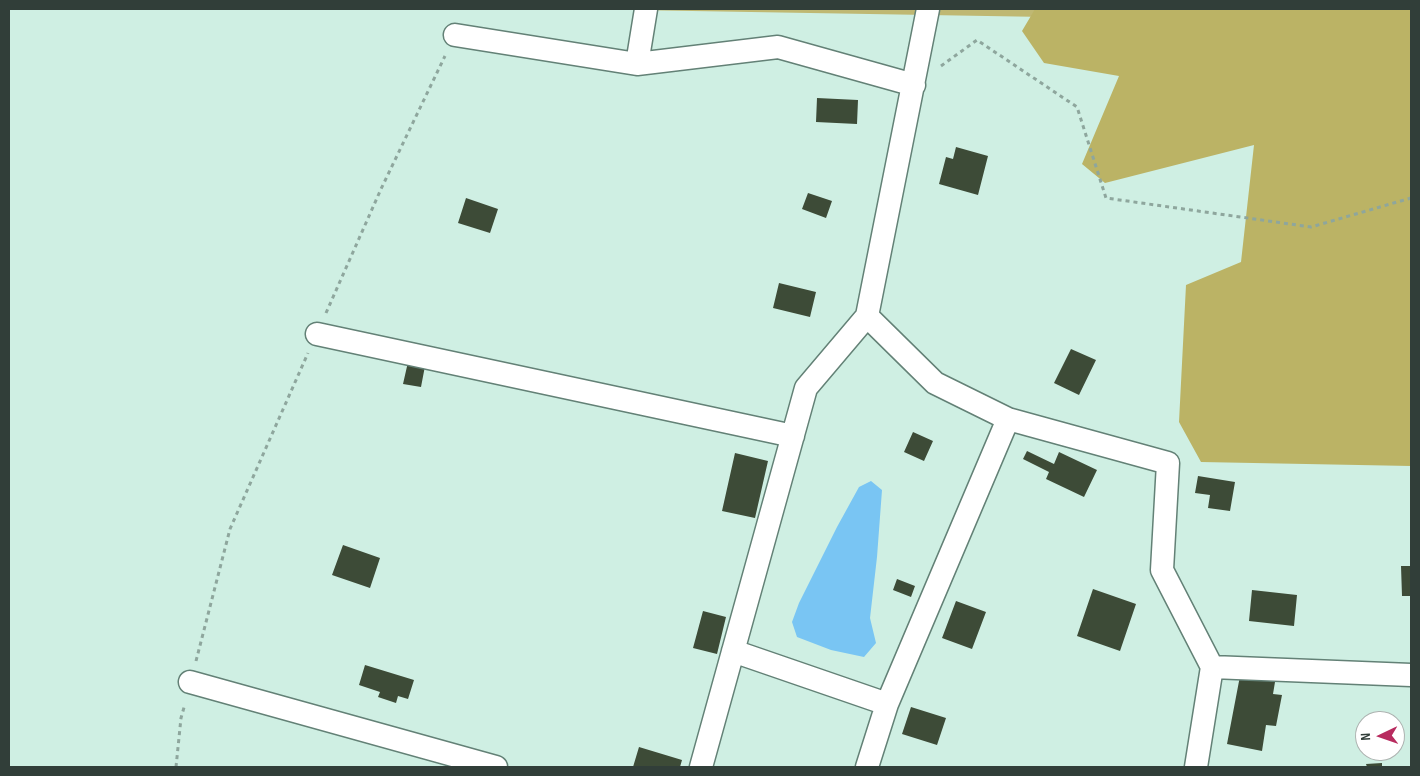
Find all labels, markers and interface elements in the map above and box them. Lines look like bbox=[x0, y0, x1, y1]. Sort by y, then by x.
north arrow bbox=[1355, 711, 1405, 761]
text: N bbox=[1357, 733, 1374, 741]

